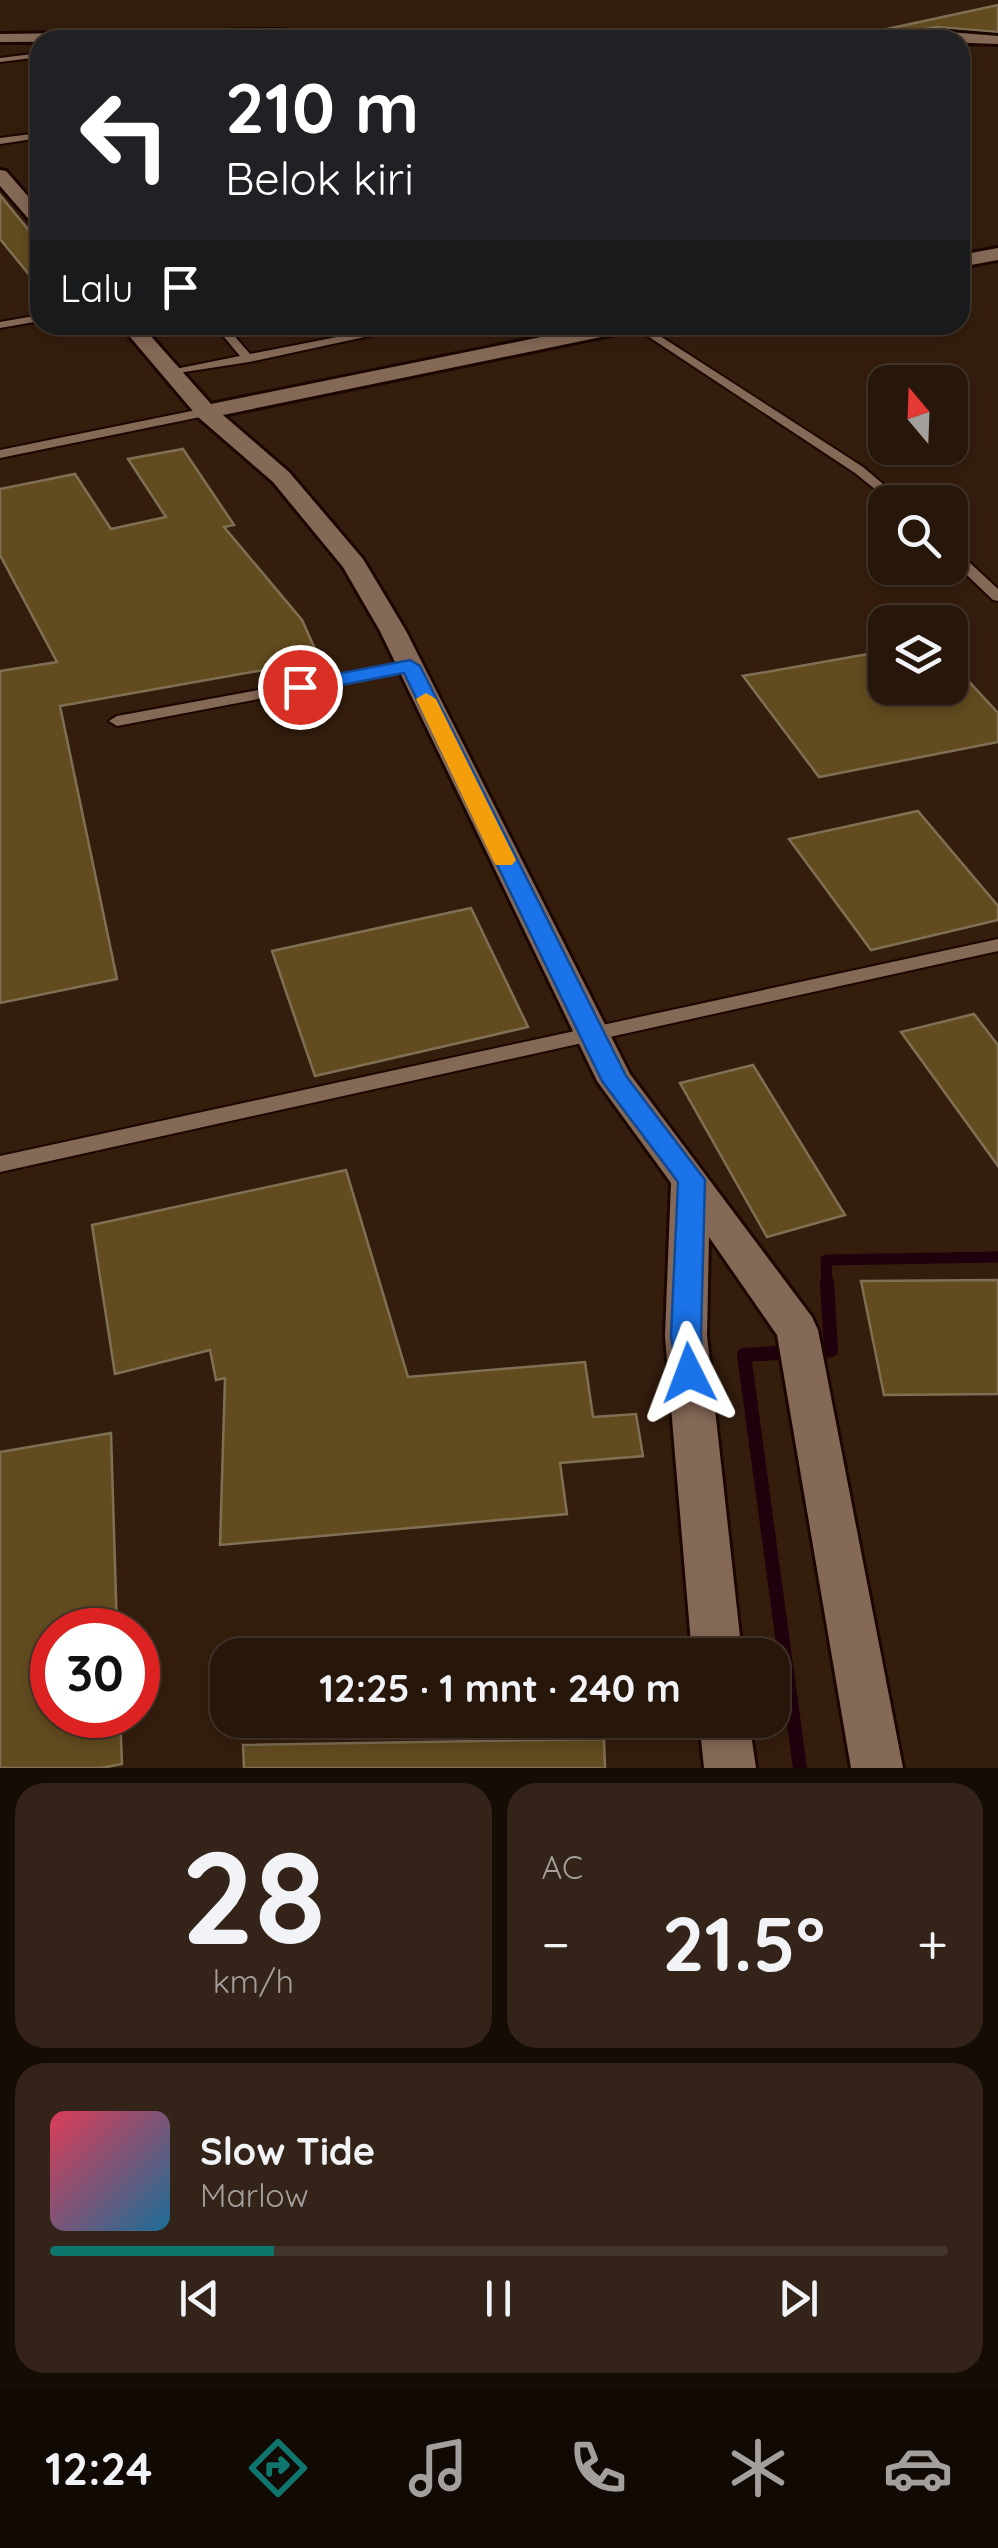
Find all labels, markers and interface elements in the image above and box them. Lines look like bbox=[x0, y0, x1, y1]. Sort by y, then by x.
text: 210 m bbox=[225, 63, 419, 151]
icon: left bbox=[60, 70, 190, 200]
text: Belok kiri bbox=[225, 150, 414, 206]
icon: arrive bbox=[153, 260, 208, 315]
text: Lalu bbox=[60, 264, 133, 312]
north arrow bbox=[868, 365, 968, 465]
map controls bbox=[868, 365, 968, 705]
button: search bbox=[868, 485, 968, 585]
button: layers bbox=[868, 605, 968, 705]
pin bbox=[258, 645, 343, 730]
icon: arrive bbox=[273, 660, 328, 715]
position arrow bbox=[637, 1321, 741, 1425]
speed limit sign: 30 bbox=[30, 1608, 160, 1738]
text: 12:25 · 1 mnt · 240 m bbox=[319, 1664, 681, 1712]
text: 28 bbox=[181, 1814, 326, 1977]
text: AC bbox=[542, 1847, 583, 1887]
text: 21.5° bbox=[662, 1896, 825, 1990]
text: − bbox=[542, 1909, 570, 1978]
text: + bbox=[917, 1909, 948, 1978]
text: km/h bbox=[213, 1961, 294, 2001]
text: Slow Tide bbox=[200, 2127, 375, 2175]
text: Marlow bbox=[200, 2175, 309, 2215]
icon: previous bbox=[172, 2271, 227, 2326]
icon: pause bbox=[471, 2271, 526, 2326]
icon: next bbox=[771, 2271, 826, 2326]
icon: directions bbox=[243, 2433, 313, 2503]
icon: music bbox=[403, 2433, 473, 2503]
icon: phone bbox=[563, 2433, 633, 2503]
icon: climate bbox=[723, 2433, 793, 2503]
icon: car bbox=[883, 2433, 953, 2503]
text: 12:24 bbox=[45, 2440, 153, 2496]

